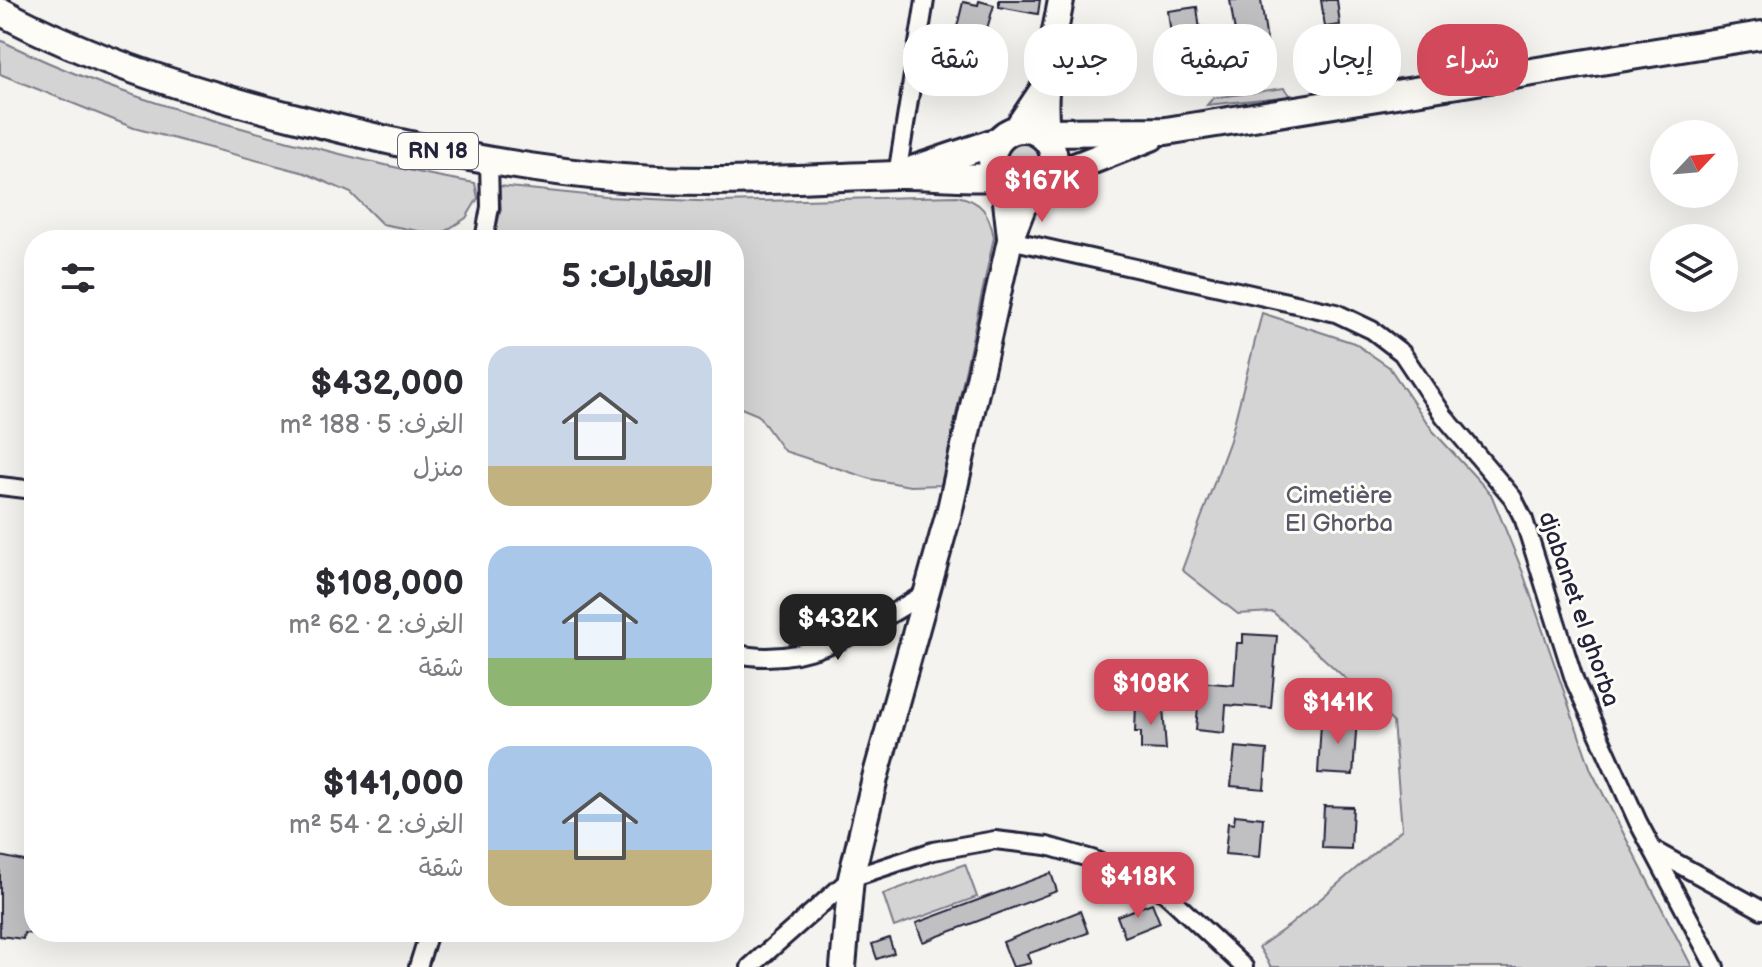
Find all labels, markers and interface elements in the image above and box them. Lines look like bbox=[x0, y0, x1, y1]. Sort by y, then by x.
chip: شقة bbox=[903, 24, 1008, 96]
chip: جديد bbox=[1024, 24, 1137, 96]
chip: تصفية bbox=[1153, 24, 1277, 96]
chip: إيجار bbox=[1293, 24, 1401, 96]
chip: شراء bbox=[1417, 24, 1528, 96]
north arrow bbox=[1650, 120, 1738, 208]
map controls bbox=[1650, 120, 1738, 312]
road number: RN 18 bbox=[398, 133, 478, 169]
pin: $167K bbox=[986, 156, 1098, 224]
text: $167K bbox=[1004, 166, 1080, 197]
button: layers bbox=[1650, 224, 1738, 312]
icon: filters bbox=[56, 256, 100, 300]
text: العقارات: 5 bbox=[561, 256, 712, 297]
text: $432,000 bbox=[310, 363, 464, 404]
icon: home bbox=[552, 378, 648, 474]
text: الغرف: 5 · 188 m² bbox=[280, 410, 464, 441]
text: منزل bbox=[413, 453, 464, 484]
park label: Cimetière El Ghorba bbox=[1285, 481, 1393, 538]
street label: djabanet el ghorba bbox=[1532, 508, 1626, 710]
text: $108,000 bbox=[315, 563, 464, 604]
icon: home bbox=[552, 578, 648, 674]
pin: $432K bbox=[782, 594, 894, 662]
text: $432K bbox=[798, 604, 878, 635]
text: الغرف: 2 · 62 m² bbox=[288, 610, 464, 641]
text: شقة bbox=[419, 653, 464, 684]
pin: $108K bbox=[1095, 659, 1207, 727]
text: $108K bbox=[1112, 669, 1190, 700]
pin: $141K bbox=[1282, 678, 1394, 746]
text: $141K bbox=[1302, 688, 1374, 719]
text: $141,000 bbox=[323, 763, 464, 804]
icon: home bbox=[552, 778, 648, 874]
text: الغرف: 2 · 54 m² bbox=[289, 810, 464, 841]
pin: $418K bbox=[1082, 852, 1194, 920]
text: شقة bbox=[419, 853, 464, 884]
text: $418K bbox=[1100, 862, 1176, 893]

